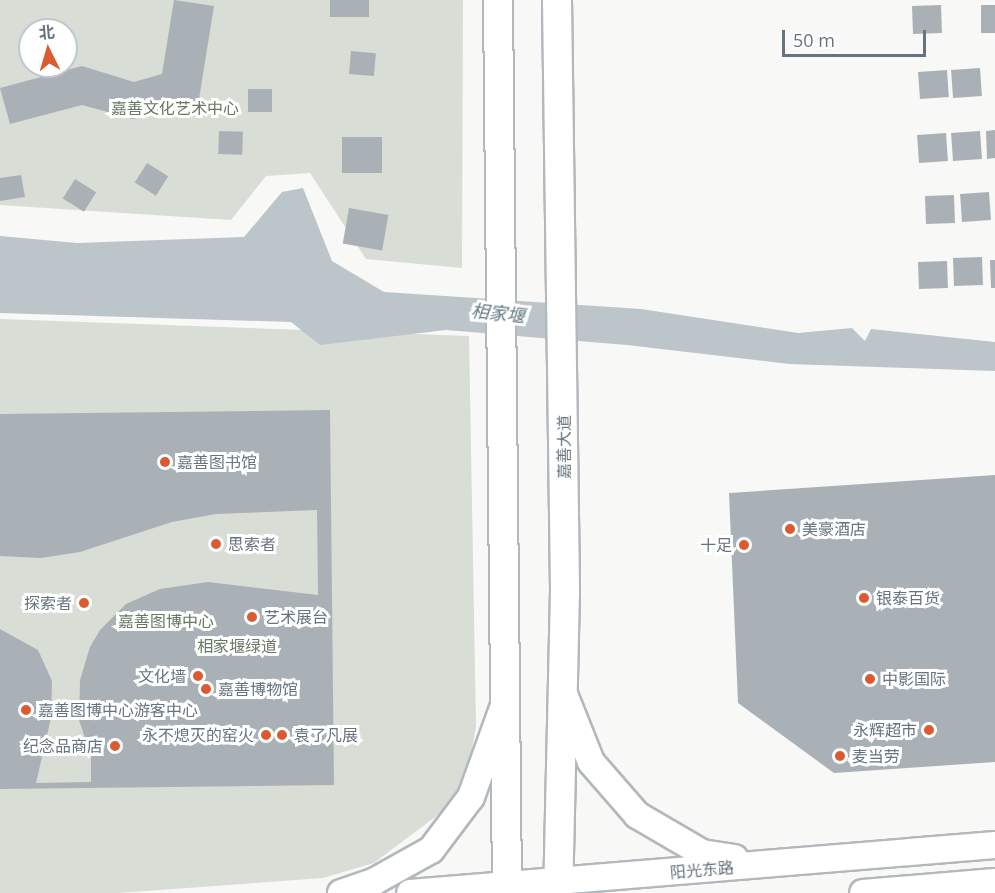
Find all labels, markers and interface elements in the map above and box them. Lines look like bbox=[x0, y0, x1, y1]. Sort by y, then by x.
north arrow bbox=[18, 18, 78, 78]
scale bar bbox=[785, 18, 929, 56]
text: 北 bbox=[38, 20, 56, 44]
text: 50 m bbox=[793, 28, 835, 52]
park label: 嘉善文化艺术中心 bbox=[111, 98, 239, 118]
water label: 相家堰 bbox=[470, 299, 526, 327]
street label: 嘉善大道 bbox=[554, 415, 574, 479]
place label: 嘉善图书馆 bbox=[177, 452, 257, 472]
marker: 嘉善图书馆 bbox=[158, 455, 172, 469]
place label: 美豪酒店 bbox=[802, 519, 866, 539]
marker: 美豪酒店 bbox=[783, 522, 797, 536]
place label: 思索者 bbox=[228, 534, 276, 554]
place label: 十足 bbox=[700, 535, 732, 555]
marker: 思索者 bbox=[209, 537, 223, 551]
marker: 十足 bbox=[737, 538, 751, 552]
place label: 银泰百货 bbox=[876, 588, 940, 608]
marker: 银泰百货 bbox=[857, 591, 871, 605]
place label: 探索者 bbox=[24, 593, 72, 613]
marker: 探索者 bbox=[77, 596, 91, 610]
place label: 艺术展台 bbox=[264, 607, 328, 627]
marker: 艺术展台 bbox=[245, 610, 259, 624]
park label: 嘉善图博中心 bbox=[118, 611, 214, 631]
park label: 相家堰绿道 bbox=[197, 636, 277, 656]
place label: 文化墙 bbox=[138, 666, 186, 686]
marker: 文化墙 bbox=[191, 669, 205, 683]
place label: 中影国际 bbox=[882, 669, 946, 689]
marker: 中影国际 bbox=[863, 672, 877, 686]
place label: 嘉善博物馆 bbox=[218, 679, 298, 699]
marker: 嘉善博物馆 bbox=[199, 682, 213, 696]
place label: 嘉善图博中心游客中心 bbox=[38, 700, 198, 720]
marker: 嘉善图博中心游客中心 bbox=[19, 703, 33, 717]
place label: 永辉超市 bbox=[853, 720, 917, 740]
marker: 永辉超市 bbox=[922, 723, 936, 737]
place label: 永不熄灭的窑火 bbox=[142, 725, 254, 745]
place label: 袁了凡展 bbox=[294, 725, 358, 745]
marker: 永不熄灭的窑火 bbox=[259, 728, 273, 742]
marker: 袁了凡展 bbox=[275, 728, 289, 742]
place label: 纪念品商店 bbox=[23, 736, 103, 756]
marker: 纪念品商店 bbox=[108, 739, 122, 753]
place label: 麦当劳 bbox=[852, 746, 900, 766]
marker: 麦当劳 bbox=[833, 749, 847, 763]
street label: 阳光东路 bbox=[669, 858, 735, 882]

